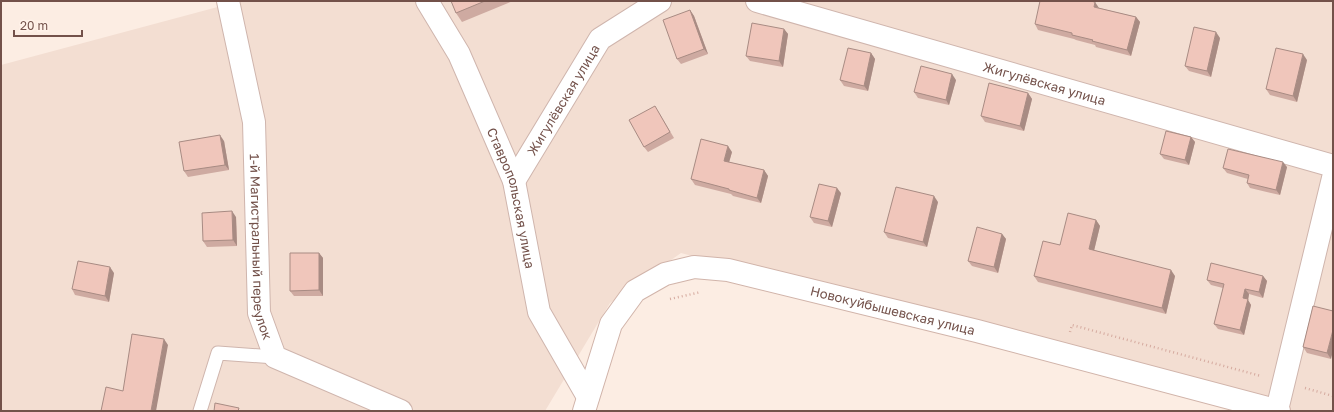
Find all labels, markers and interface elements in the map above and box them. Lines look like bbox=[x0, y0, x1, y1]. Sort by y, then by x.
scale bar bbox=[14, 12, 82, 38]
text: 20 m bbox=[20, 18, 48, 33]
street label: Жигулёвская улица bbox=[524, 41, 603, 158]
street label: Жигулёвская улица bbox=[981, 58, 1108, 108]
street label: Ставропольская улица bbox=[484, 125, 539, 270]
street label: 1-й Магистральный переулок bbox=[247, 153, 276, 342]
street label: Новокуйбышевская улица bbox=[809, 282, 977, 338]

